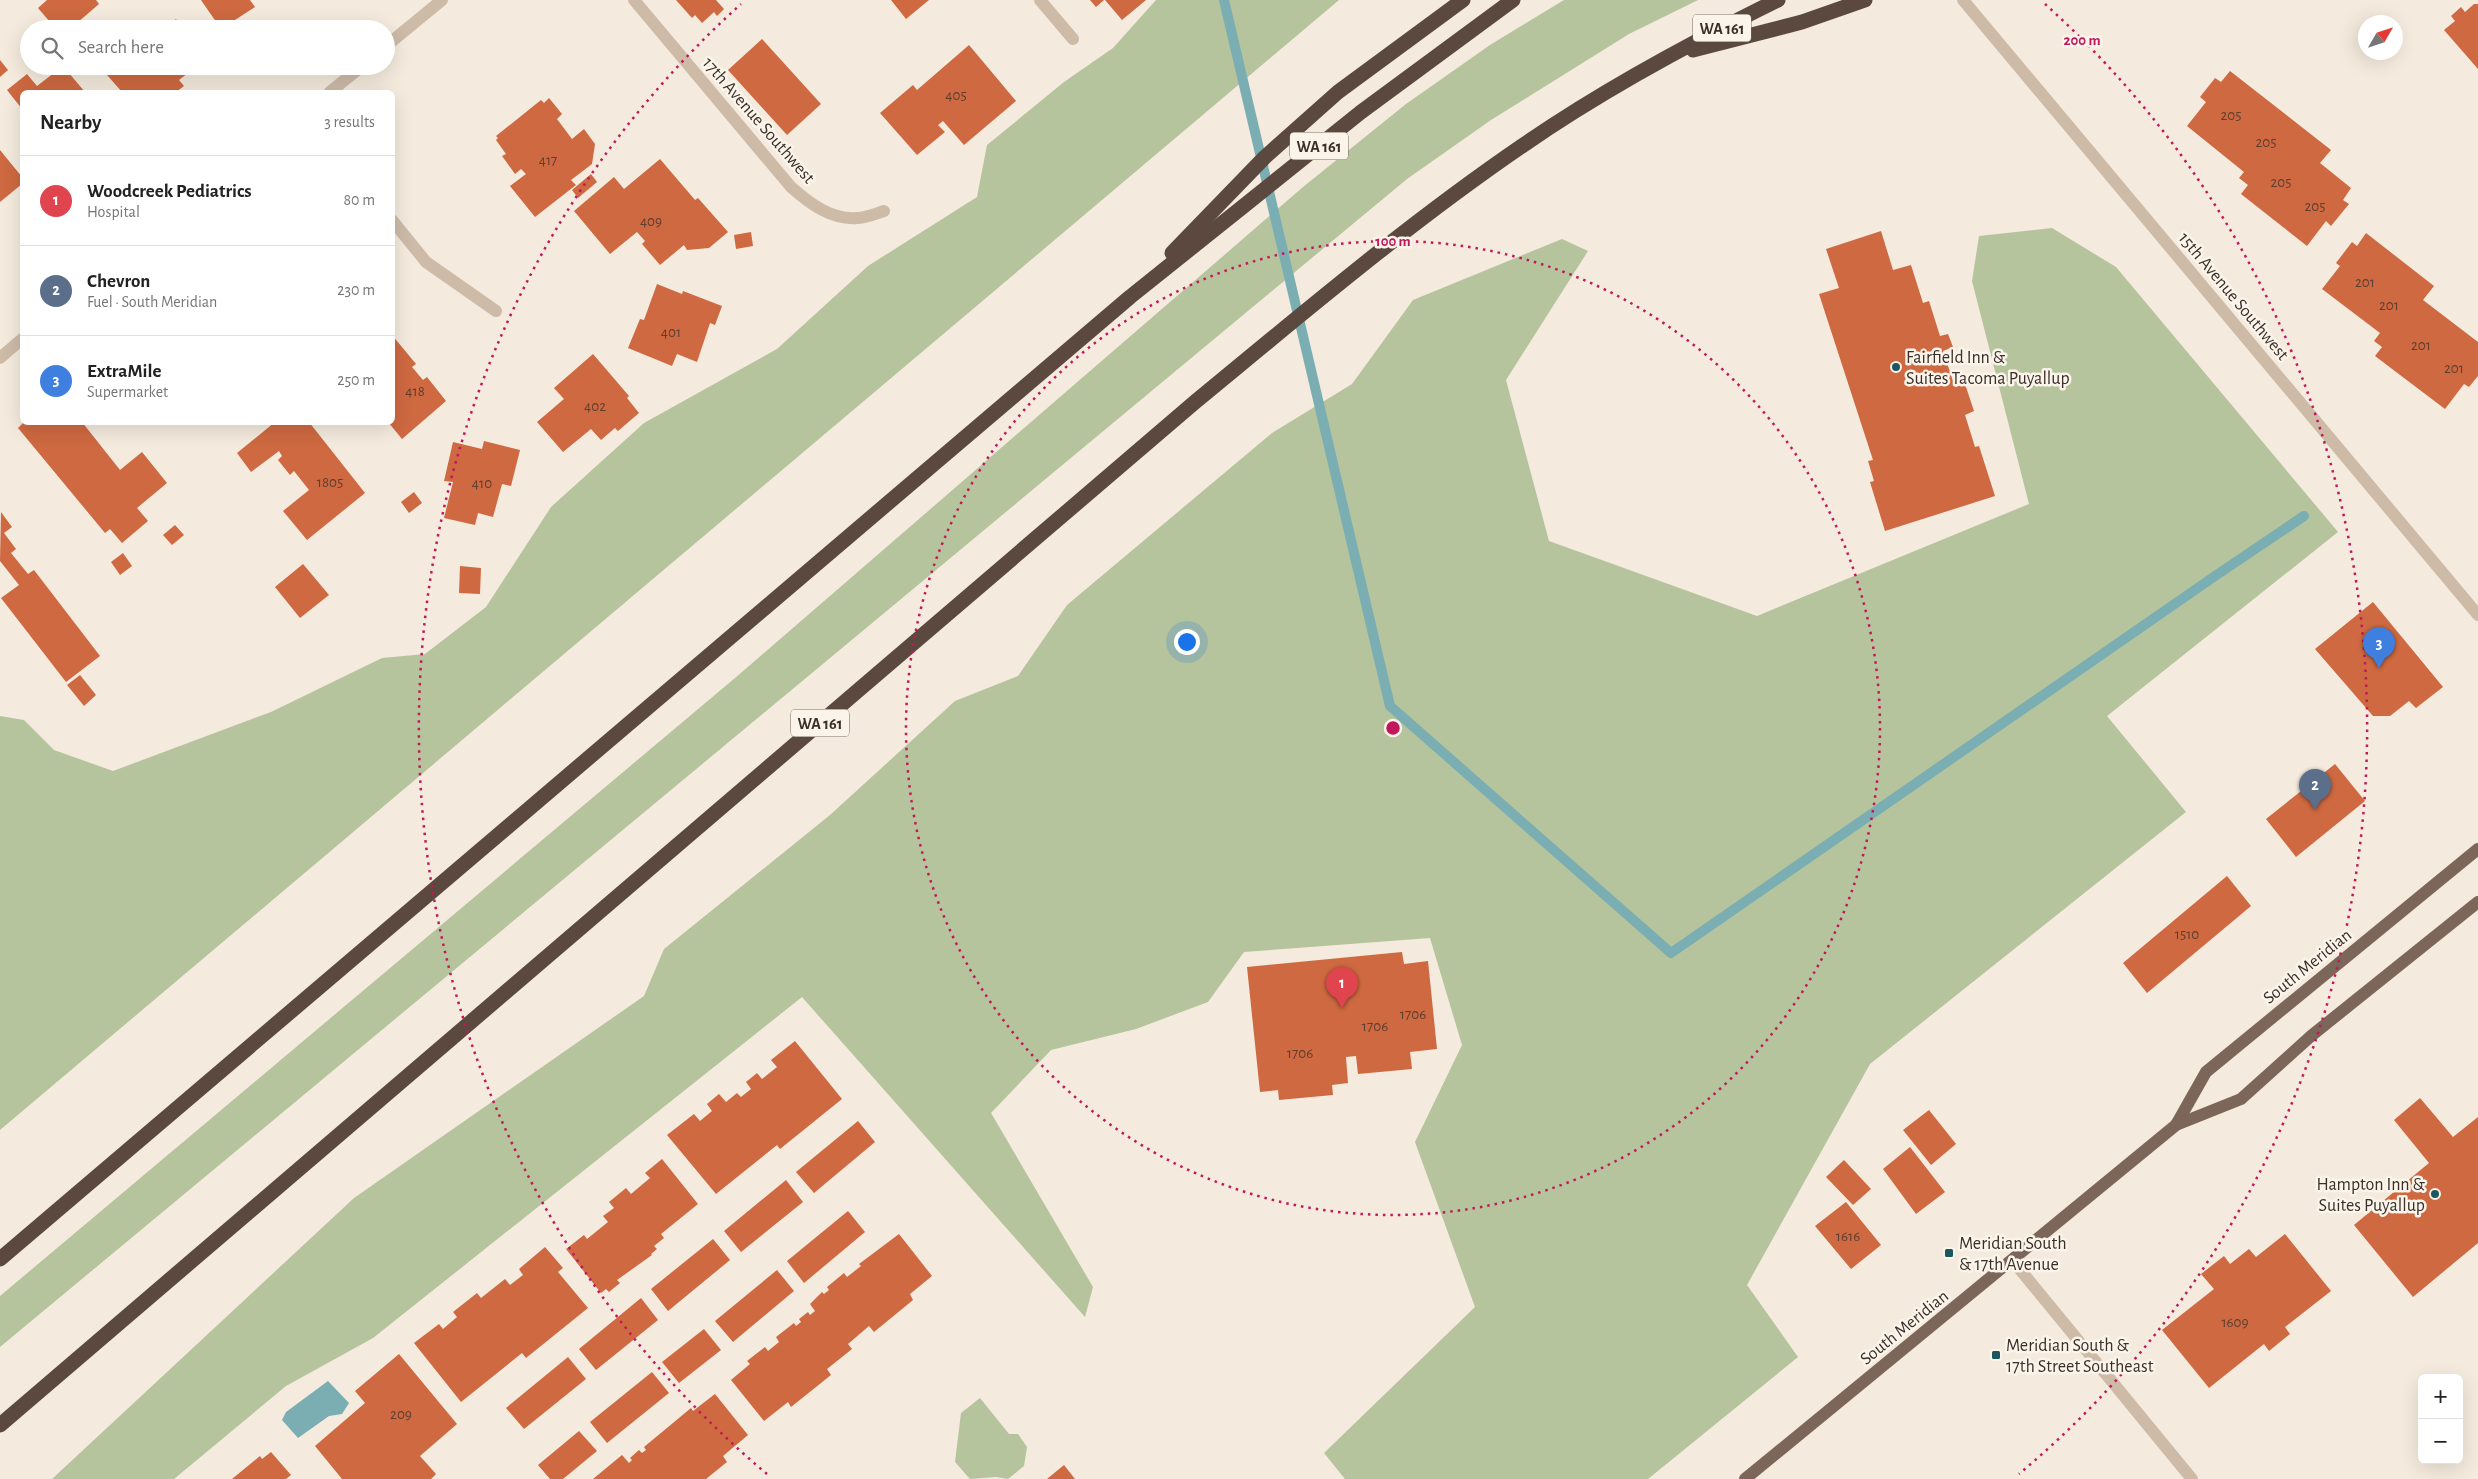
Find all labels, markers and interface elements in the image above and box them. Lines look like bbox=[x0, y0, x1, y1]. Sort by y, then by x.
road number: WA 161 bbox=[1693, 14, 1751, 42]
north arrow bbox=[2358, 15, 2403, 60]
search box bbox=[20, 20, 395, 75]
text: 200 m bbox=[2063, 33, 2101, 48]
icon: search bbox=[38, 34, 66, 62]
text: Search here bbox=[78, 38, 164, 57]
street label: 17th Avenue Southwest bbox=[699, 54, 818, 187]
house number: 405 bbox=[945, 88, 967, 103]
house number: 205 bbox=[2220, 108, 2242, 123]
text: Nearby bbox=[40, 112, 101, 133]
text: 3 results bbox=[324, 114, 375, 130]
road number: WA 161 bbox=[1290, 132, 1348, 160]
house number: 205 bbox=[2255, 135, 2277, 150]
house number: 417 bbox=[539, 153, 557, 168]
house number: 205 bbox=[2270, 175, 2292, 190]
text: Woodcreek Pediatrics bbox=[87, 182, 252, 201]
text: 1 bbox=[53, 192, 59, 208]
text: 80 m bbox=[344, 192, 375, 208]
house number: 205 bbox=[2304, 199, 2326, 214]
text: Hospital bbox=[87, 204, 140, 220]
house number: 409 bbox=[640, 214, 662, 229]
street label: 15th Avenue Southwest bbox=[2175, 229, 2292, 364]
text: 100 m bbox=[1375, 234, 1411, 249]
text: Chevron bbox=[87, 272, 150, 291]
house number: 201 bbox=[2355, 275, 2375, 290]
text: 2 bbox=[52, 282, 60, 298]
text: 230 m bbox=[337, 282, 375, 298]
text: Fuel · South Meridian bbox=[87, 294, 217, 310]
house number: 201 bbox=[2379, 298, 2399, 313]
house number: 401 bbox=[661, 325, 681, 340]
house number: 201 bbox=[2411, 338, 2431, 353]
place label: Fairfield Inn & Suites Tacoma Puyallup bbox=[1906, 349, 2070, 388]
marker: Fairfield Inn & Suites Tacoma Puyallup bbox=[1890, 361, 1902, 373]
house number: 201 bbox=[2444, 361, 2464, 376]
text: ExtraMile bbox=[87, 362, 161, 381]
text: 3 bbox=[53, 372, 59, 388]
text: 250 m bbox=[337, 372, 375, 388]
text: Supermarket bbox=[87, 384, 168, 400]
house number: 418 bbox=[405, 384, 425, 399]
house number: 402 bbox=[584, 399, 606, 414]
house number: 1805 bbox=[317, 475, 343, 490]
house number: 410 bbox=[472, 476, 492, 491]
pin: 3 bbox=[2363, 627, 2395, 668]
your location bbox=[1174, 629, 1200, 655]
road number: WA 161 bbox=[791, 710, 849, 736]
centre of rings bbox=[1384, 719, 1402, 737]
pin: 2 bbox=[2299, 769, 2331, 810]
street label: South Meridian bbox=[2260, 926, 2355, 1008]
house number: 1510 bbox=[2175, 927, 2199, 942]
pin: 1 bbox=[1326, 967, 1358, 1008]
house number: 1706 bbox=[1400, 1007, 1426, 1022]
house number: 1706 bbox=[1362, 1019, 1388, 1034]
house number: 1706 bbox=[1287, 1046, 1313, 1061]
place label: Hampton Inn & Suites Puyallup bbox=[2316, 1176, 2426, 1215]
marker: Hampton Inn & Suites Puyallup bbox=[2429, 1188, 2441, 1200]
house number: 1616 bbox=[1836, 1229, 1860, 1244]
place label: Meridian South & 17th Avenue bbox=[1959, 1235, 2067, 1274]
marker: Meridian South & 17th Avenue bbox=[1943, 1247, 1955, 1259]
street label: South Meridian bbox=[1857, 1287, 1952, 1369]
house number: 1609 bbox=[2221, 1315, 2249, 1330]
place label: Meridian South & 17th Street Southeast bbox=[2006, 1337, 2154, 1376]
marker: Meridian South & 17th Street Southeast bbox=[1990, 1349, 2002, 1361]
map controls bbox=[2418, 1374, 2463, 1464]
button: + bbox=[2418, 1374, 2463, 1419]
house number: 209 bbox=[390, 1407, 412, 1422]
button: − bbox=[2418, 1419, 2463, 1464]

